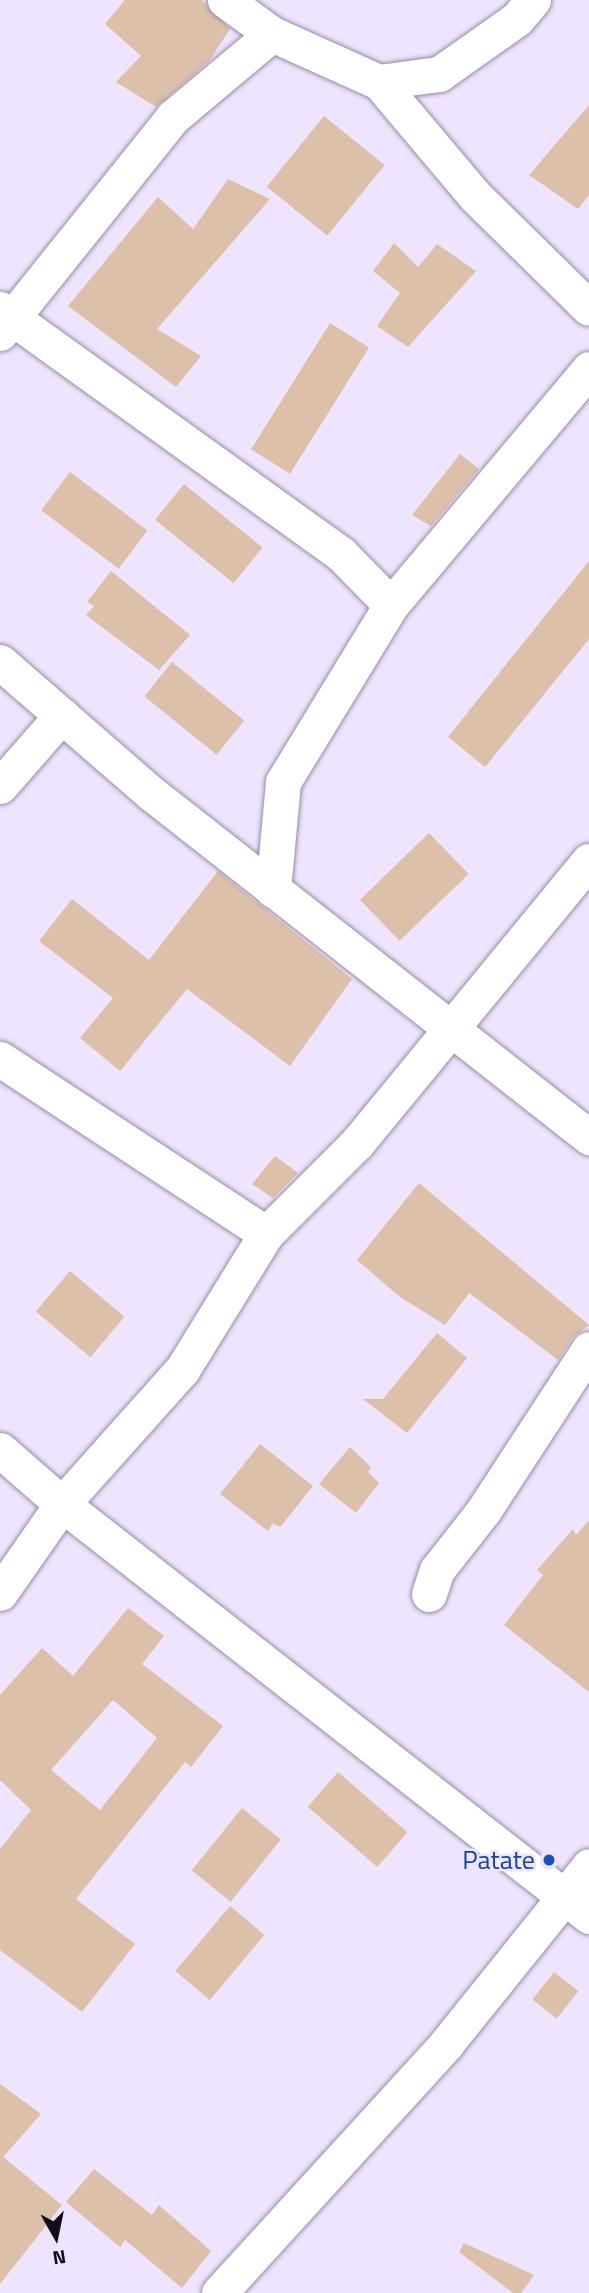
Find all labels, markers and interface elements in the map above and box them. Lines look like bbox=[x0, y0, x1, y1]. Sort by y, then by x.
place label: Patate bbox=[462, 1844, 535, 1876]
marker: Patate bbox=[541, 1852, 557, 1868]
north arrow bbox=[21, 2202, 91, 2272]
text: N bbox=[51, 2243, 68, 2274]

